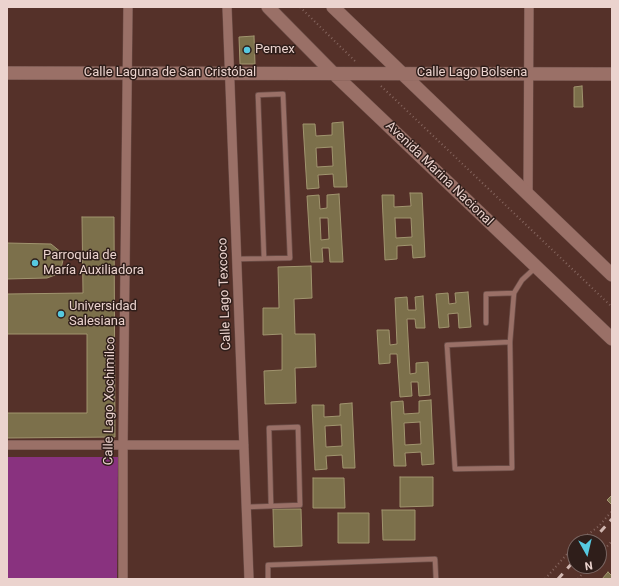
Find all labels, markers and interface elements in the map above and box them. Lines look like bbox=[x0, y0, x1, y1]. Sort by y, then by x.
place label: Pemex bbox=[255, 42, 295, 58]
marker: Pemex bbox=[242, 45, 252, 55]
street label: Calle Laguna de San Cristóbal bbox=[84, 65, 256, 81]
street label: Calle Lago Bolsena bbox=[417, 65, 527, 81]
street label: Avenida Marina Nacional bbox=[382, 118, 496, 230]
street label: Calle Lago Texcoco bbox=[215, 237, 235, 351]
place label: Parroquia de María Auxiliadora bbox=[43, 248, 144, 279]
marker: Parroquia de María Auxiliadora bbox=[30, 258, 40, 268]
place label: Universidad Salesiana bbox=[69, 299, 137, 330]
marker: Universidad Salesiana bbox=[56, 309, 66, 319]
street label: Calle Lago Xochimilco bbox=[101, 337, 119, 465]
north arrow bbox=[567, 534, 607, 574]
text: N bbox=[584, 558, 593, 572]

